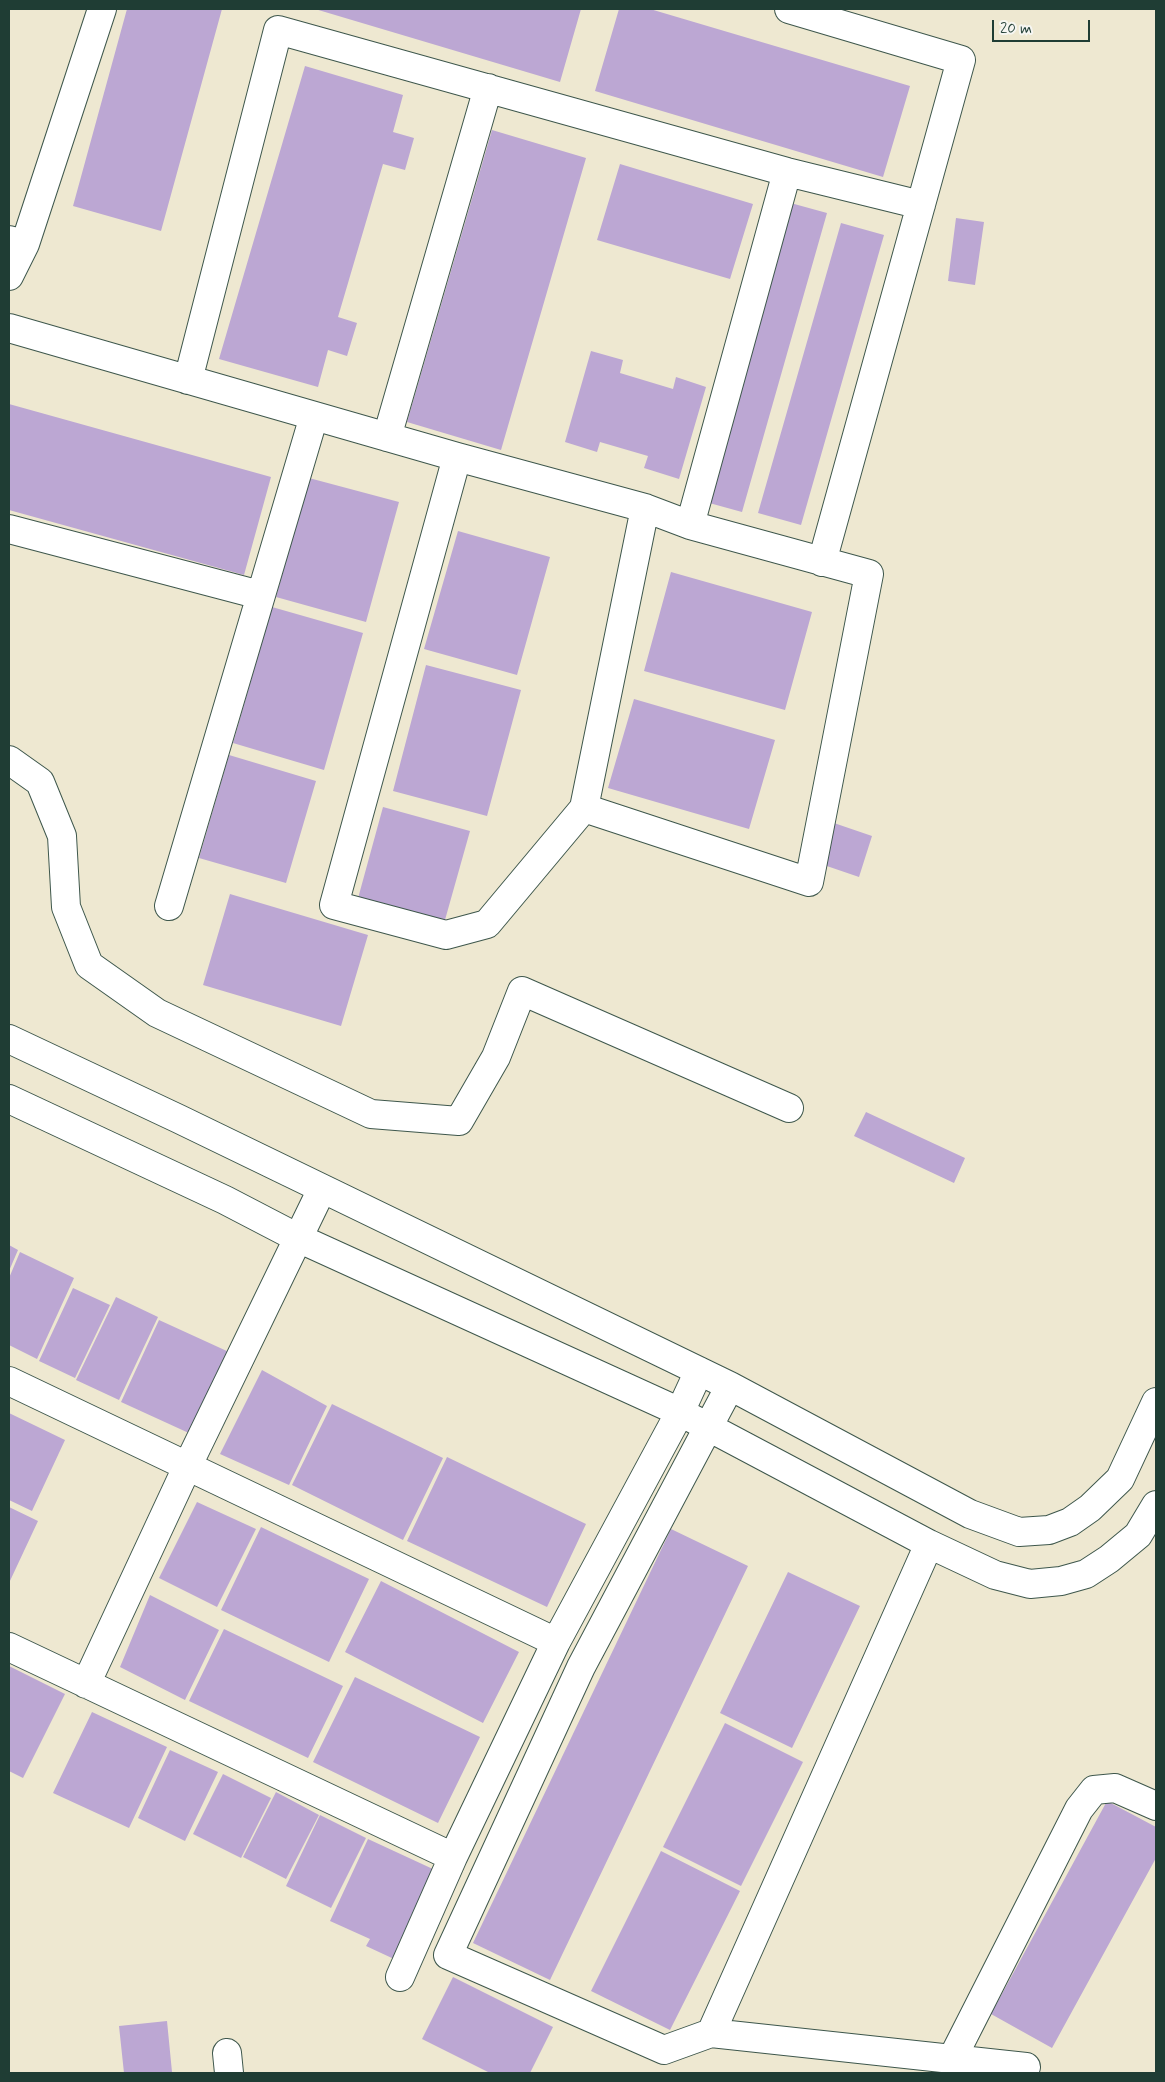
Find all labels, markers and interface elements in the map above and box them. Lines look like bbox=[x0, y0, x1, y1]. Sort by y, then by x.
scale bar bbox=[995, 10, 1092, 42]
text: 20 m bbox=[1000, 19, 1032, 39]

